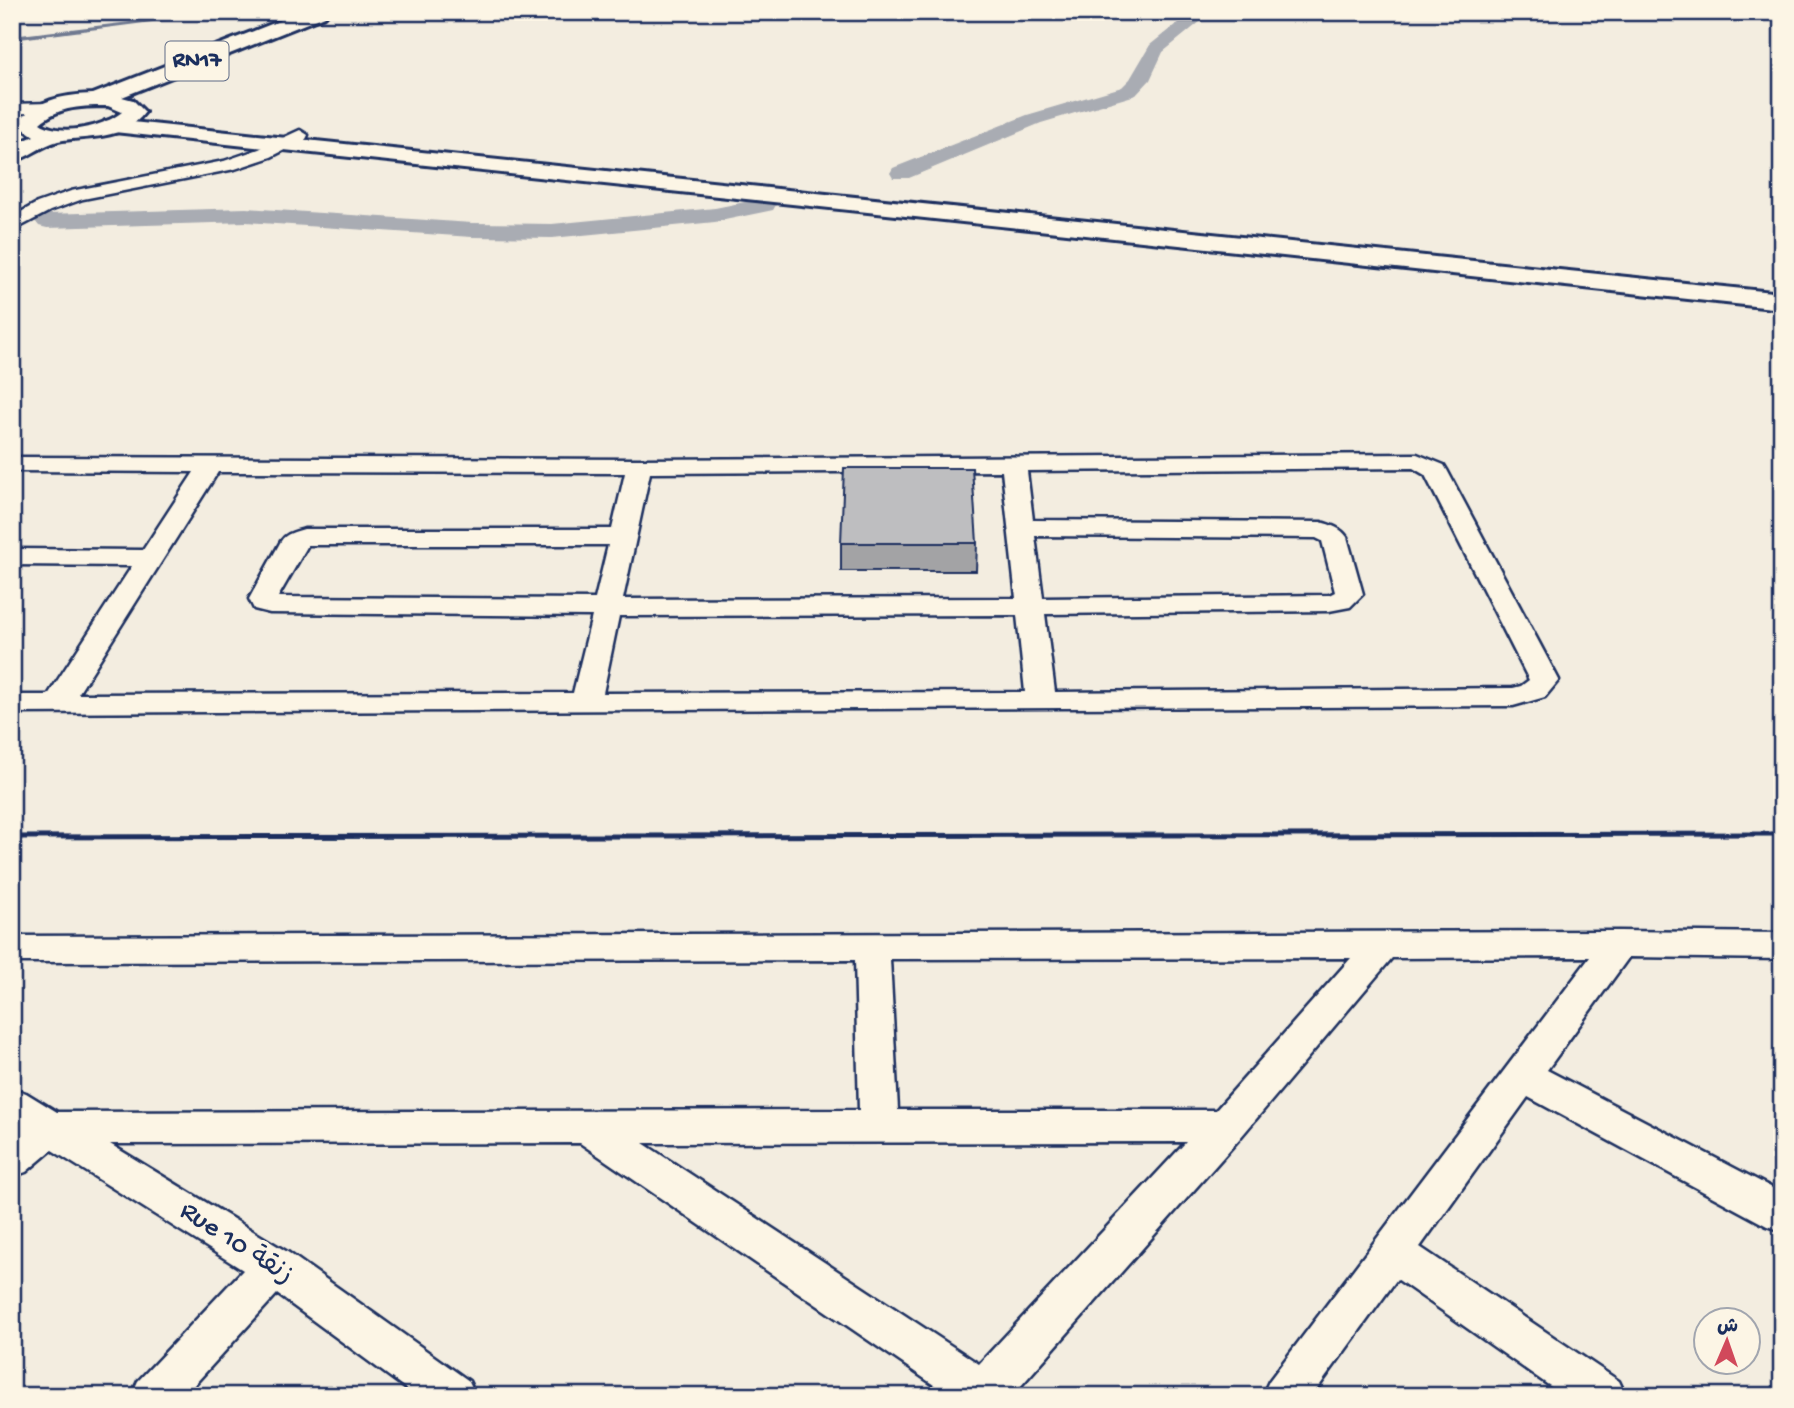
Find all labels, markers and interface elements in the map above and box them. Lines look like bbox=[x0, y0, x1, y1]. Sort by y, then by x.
road number: RN17 bbox=[166, 41, 228, 80]
street label: Rue 10 زنقة bbox=[173, 1195, 299, 1293]
north arrow bbox=[1692, 1306, 1762, 1376]
text: ش bbox=[1717, 1316, 1738, 1339]

